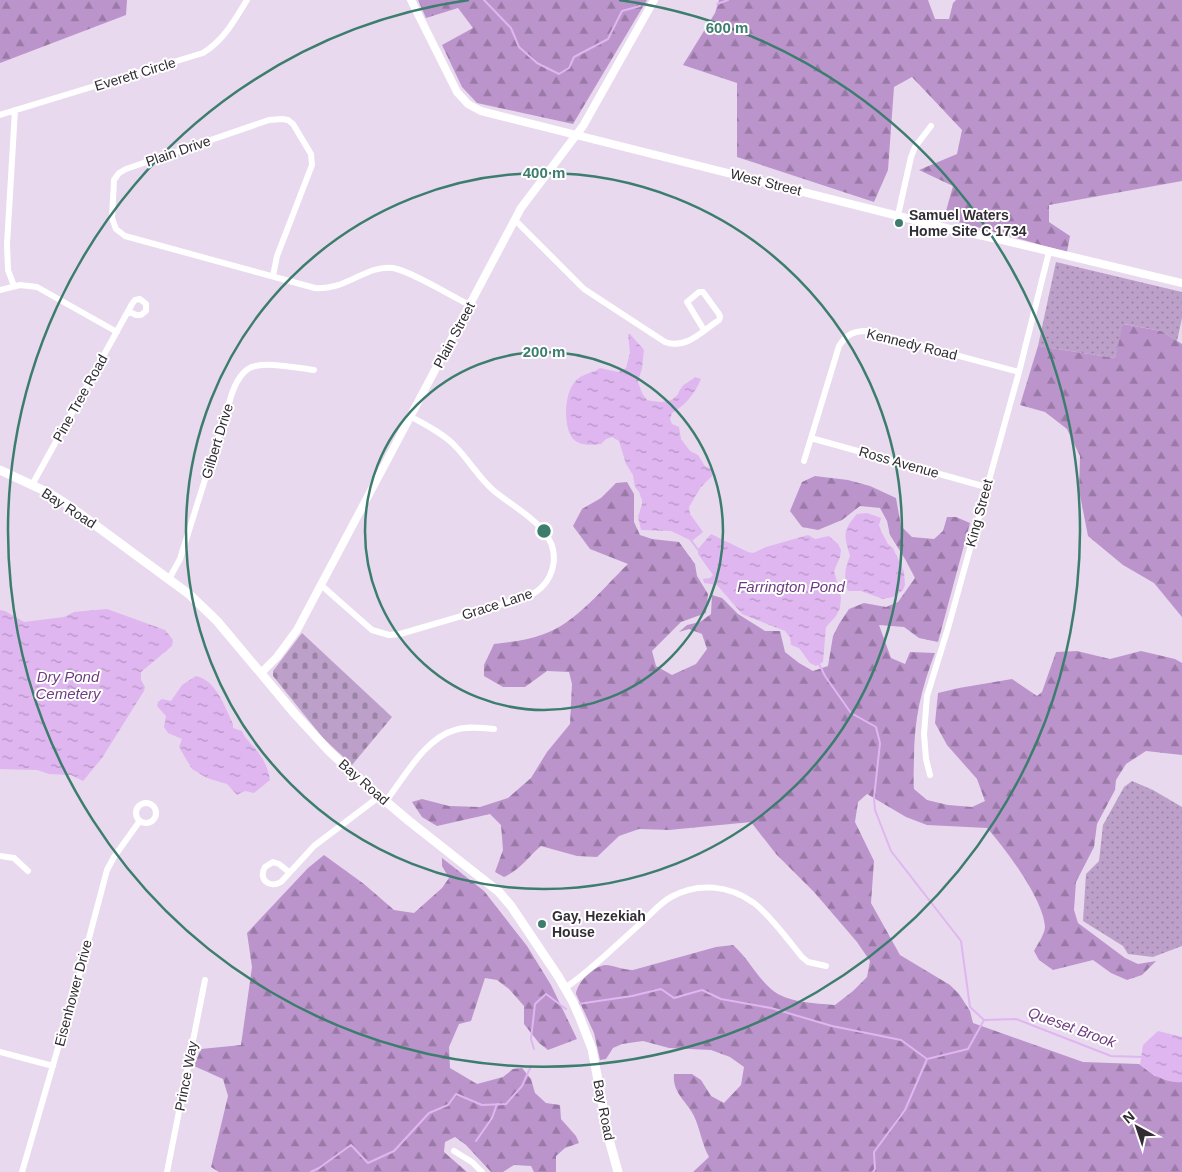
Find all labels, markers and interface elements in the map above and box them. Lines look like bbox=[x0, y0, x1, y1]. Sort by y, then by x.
text: 600 m bbox=[706, 19, 748, 36]
street label: Everett Circle bbox=[92, 54, 178, 94]
street label: Plain Drive bbox=[143, 132, 213, 170]
text: 400 m bbox=[523, 164, 565, 181]
street label: West Street bbox=[729, 165, 803, 199]
place label: Samuel Waters Home Site C 1734 bbox=[909, 207, 1027, 239]
marker: Samuel Waters Home Site C 1734 bbox=[893, 217, 905, 229]
street label: Plain Street bbox=[430, 299, 478, 371]
street label: Kennedy Road bbox=[865, 325, 959, 363]
text: 200 m bbox=[523, 343, 565, 360]
street label: Pine Tree Road bbox=[49, 352, 111, 444]
street label: Gilbert Drive bbox=[198, 401, 236, 481]
street label: Ross Avenue bbox=[857, 443, 941, 481]
street label: King Street bbox=[962, 477, 996, 549]
street label: Bay Road bbox=[39, 485, 99, 531]
centre of rings bbox=[535, 522, 553, 540]
water label: Farrington Pond bbox=[737, 578, 845, 595]
street label: Grace Lane bbox=[460, 585, 534, 623]
water label: Dry Pond Cemetery bbox=[35, 668, 102, 702]
street label: Bay Road bbox=[336, 756, 392, 808]
place label: Gay, Hezekiah House bbox=[552, 908, 646, 940]
marker: Gay, Hezekiah House bbox=[536, 918, 548, 930]
street label: Eisenhower Drive bbox=[51, 938, 95, 1048]
water label: Queset Brook bbox=[1026, 1003, 1119, 1051]
street label: Prince Way bbox=[171, 1040, 201, 1112]
street label: Bay Road bbox=[590, 1078, 618, 1142]
north arrow bbox=[1112, 1102, 1162, 1152]
text: N bbox=[1120, 1108, 1138, 1126]

